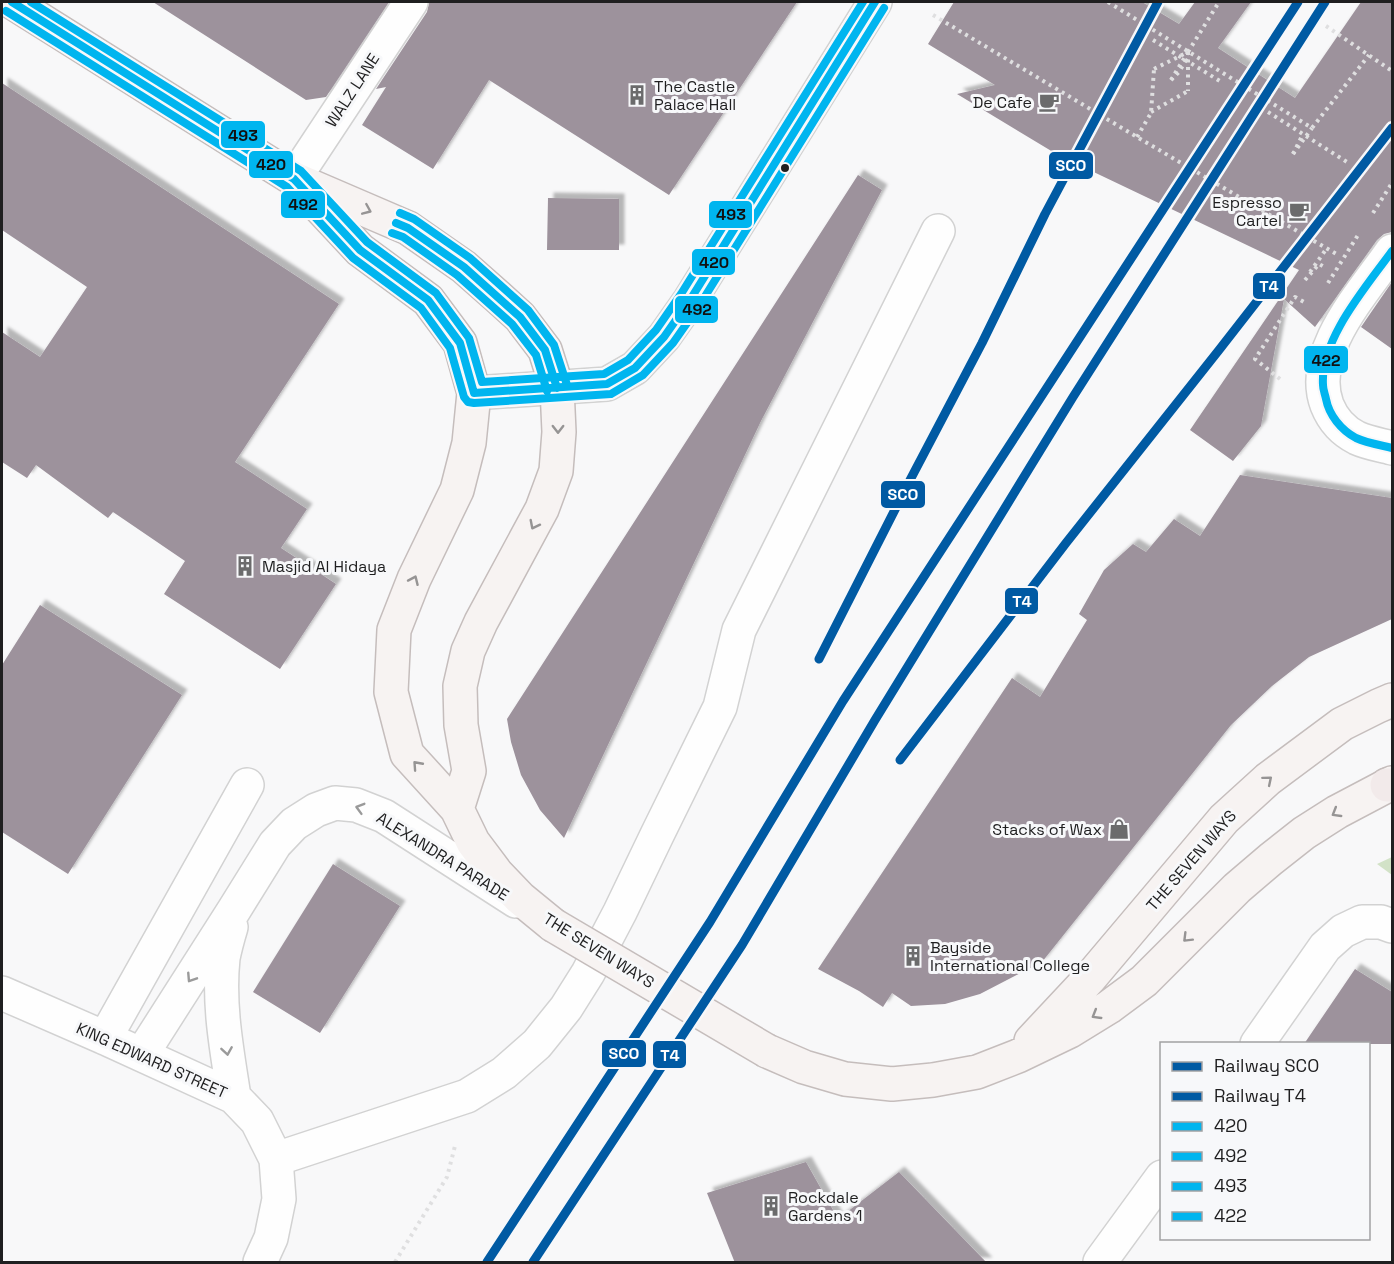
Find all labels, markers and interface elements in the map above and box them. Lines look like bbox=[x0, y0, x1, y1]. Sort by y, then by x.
street label: WALZ LANE bbox=[321, 49, 384, 131]
place label: The Castle Palace Hall bbox=[654, 76, 736, 115]
building icon: The Castle Palace Hall bbox=[625, 83, 649, 107]
cafe icon: De Cafe bbox=[1037, 90, 1061, 114]
place label: De Cafe bbox=[973, 92, 1032, 113]
line badge: 493 bbox=[220, 120, 266, 149]
text: 493 bbox=[228, 125, 258, 146]
line badge: 420 bbox=[248, 150, 294, 179]
line badge: SCO bbox=[1048, 151, 1094, 180]
text: 420 bbox=[256, 154, 286, 175]
text: SCO bbox=[1056, 155, 1087, 176]
unlabelled marker bbox=[779, 162, 791, 174]
line badge: 492 bbox=[280, 190, 326, 219]
place label: Espresso Cartel bbox=[1212, 192, 1282, 231]
text: 492 bbox=[288, 194, 318, 215]
cafe icon: Espresso Cartel bbox=[1287, 199, 1311, 223]
line badge: 493 bbox=[708, 200, 753, 229]
one-way arrow bbox=[360, 203, 371, 215]
text: 493 bbox=[716, 204, 746, 225]
line badge: 420 bbox=[691, 248, 736, 276]
text: 420 bbox=[699, 252, 729, 273]
line badge: T4 bbox=[1252, 272, 1286, 300]
text: T4 bbox=[1259, 276, 1279, 297]
line badge: 492 bbox=[674, 295, 719, 324]
text: 492 bbox=[682, 299, 712, 320]
line badge: 422 bbox=[1303, 345, 1349, 374]
text: 422 bbox=[1311, 350, 1341, 371]
one-way arrow bbox=[552, 425, 564, 434]
line badge: SCO bbox=[880, 480, 926, 509]
text: SCO bbox=[888, 484, 919, 505]
one-way arrow bbox=[529, 519, 541, 530]
building icon: Masjid Al Hidaya bbox=[233, 554, 257, 578]
place label: Masjid Al Hidaya bbox=[262, 556, 386, 577]
one-way arrow bbox=[407, 576, 419, 587]
line badge: T4 bbox=[1004, 587, 1039, 615]
text: T4 bbox=[1012, 591, 1032, 612]
one-way arrow bbox=[413, 762, 424, 772]
one-way arrow bbox=[1261, 776, 1272, 787]
one-way arrow bbox=[355, 803, 366, 815]
street label: THE SEVEN WAYS bbox=[1142, 805, 1241, 915]
one-way arrow bbox=[1332, 806, 1342, 817]
street label: ALEXANDRA PARADE bbox=[373, 807, 513, 906]
shop icon: Stacks of Wax bbox=[1107, 817, 1131, 841]
place label: Stacks of Wax bbox=[992, 819, 1102, 840]
street label: THE SEVEN WAYS bbox=[539, 908, 658, 993]
one-way arrow bbox=[1183, 930, 1194, 941]
place label: Bayside International College bbox=[930, 937, 1090, 976]
building icon: Bayside International College bbox=[901, 944, 925, 968]
one-way arrow bbox=[187, 972, 198, 983]
one-way arrow bbox=[1092, 1008, 1102, 1019]
street label: KING EDWARD STREET bbox=[73, 1018, 231, 1103]
line badge: SCO bbox=[601, 1039, 647, 1068]
line badge: T4 bbox=[652, 1040, 687, 1069]
legend bbox=[1160, 1042, 1370, 1240]
text: SCO bbox=[609, 1043, 640, 1064]
one-way arrow bbox=[220, 1045, 233, 1055]
text: T4 bbox=[660, 1045, 680, 1066]
text: Railway SCO bbox=[1214, 1054, 1319, 1077]
text: Railway T4 bbox=[1214, 1084, 1306, 1107]
text: 420 bbox=[1214, 1114, 1248, 1137]
text: 492 bbox=[1214, 1144, 1247, 1167]
text: 493 bbox=[1214, 1174, 1247, 1197]
place label: Rockdale Gardens 1 bbox=[788, 1187, 862, 1226]
building icon: Rockdale Gardens 1 bbox=[759, 1194, 783, 1218]
text: 422 bbox=[1214, 1204, 1247, 1227]

